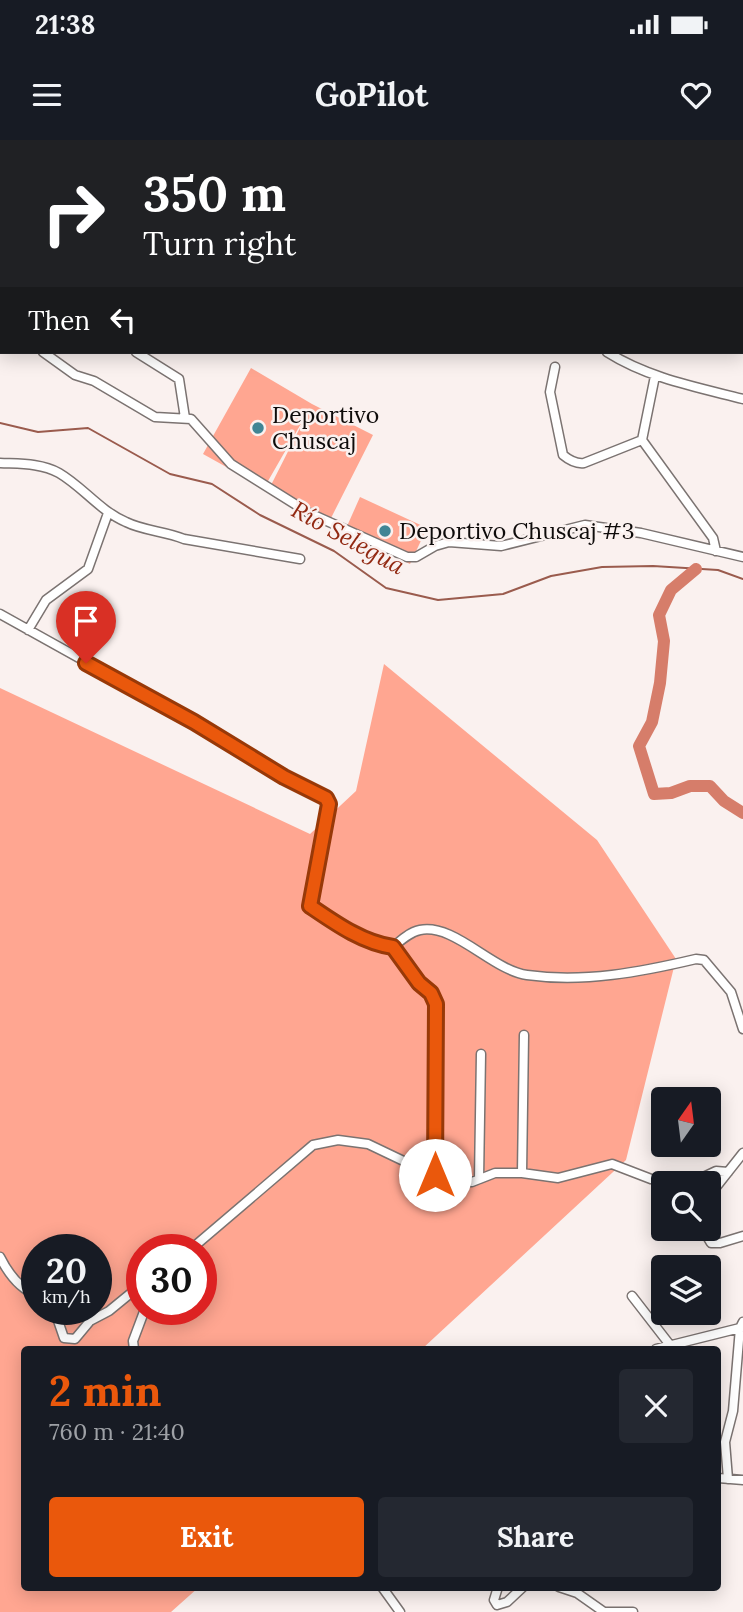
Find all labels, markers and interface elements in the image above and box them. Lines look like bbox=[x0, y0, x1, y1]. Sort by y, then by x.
text: 21:38 bbox=[35, 8, 95, 41]
text: GoPilot bbox=[315, 74, 428, 115]
icon: menu bbox=[28, 76, 66, 114]
icon: heart bbox=[677, 76, 715, 114]
text: 350 m bbox=[143, 162, 286, 224]
icon: right bbox=[28, 168, 119, 259]
text: Turn right bbox=[143, 223, 296, 264]
icon: left bbox=[104, 301, 142, 339]
text: Then bbox=[28, 304, 90, 337]
place label: Deportivo Chuscaj bbox=[272, 400, 379, 455]
marker: Deportivo Chuscaj bbox=[250, 420, 266, 436]
water label: Río Selegua bbox=[286, 494, 411, 582]
place label: Deportivo Chuscaj #3 bbox=[399, 516, 635, 545]
marker: Deportivo Chuscaj #3 bbox=[377, 523, 393, 539]
pin bbox=[56, 591, 116, 663]
icon: arrive bbox=[67, 602, 105, 640]
north arrow bbox=[651, 1087, 721, 1157]
map controls bbox=[651, 1087, 721, 1325]
position arrow bbox=[398, 1138, 472, 1212]
button: search bbox=[651, 1171, 721, 1241]
speed limit sign: 30 bbox=[126, 1234, 217, 1325]
text: 20 bbox=[46, 1248, 87, 1293]
button: layers bbox=[651, 1255, 721, 1325]
text: km/h bbox=[42, 1285, 91, 1308]
text: 2 min bbox=[49, 1364, 162, 1418]
button: close bbox=[619, 1369, 693, 1443]
text: 760 m · 21:40 bbox=[49, 1417, 185, 1446]
button: Exit bbox=[49, 1497, 364, 1577]
button: Share bbox=[378, 1497, 693, 1577]

